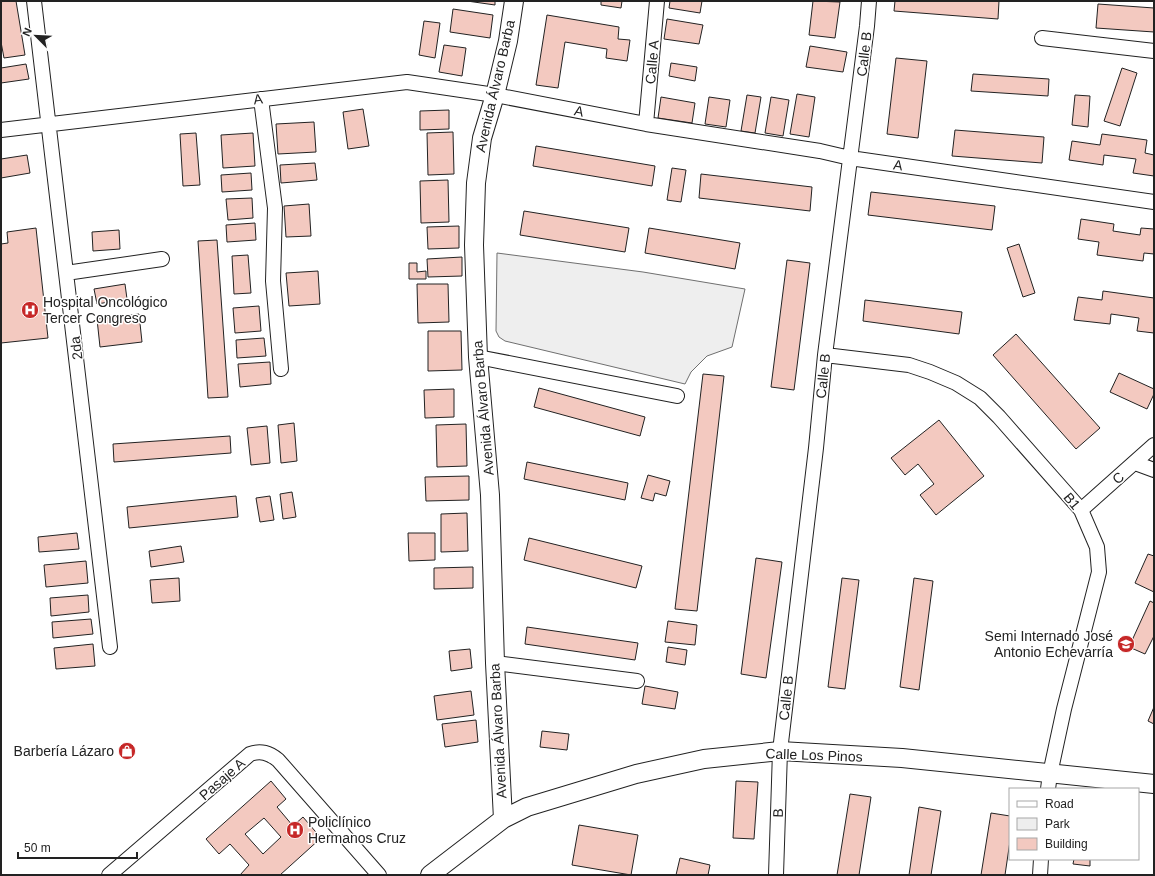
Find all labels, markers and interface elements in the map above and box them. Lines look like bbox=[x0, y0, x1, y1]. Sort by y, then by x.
north arrow bbox=[16, 16, 56, 56]
street label: Avenida Álvaro Barba bbox=[472, 18, 518, 154]
text: N bbox=[20, 26, 34, 38]
street label: Calle B bbox=[853, 31, 875, 77]
street label: Calle A bbox=[642, 39, 662, 85]
street label: A bbox=[252, 90, 264, 108]
street label: A bbox=[573, 102, 586, 120]
street label: A bbox=[892, 156, 904, 174]
place label: Hospital Oncológico Tercer Congreso bbox=[43, 294, 168, 326]
hospital icon: Hospital Oncológico Tercer Congreso bbox=[20, 300, 40, 320]
street label: 2da bbox=[67, 335, 85, 361]
street label: Avenida Álvaro Barba bbox=[469, 340, 497, 476]
street label: Calle B bbox=[813, 353, 833, 399]
street label: C bbox=[1109, 469, 1127, 487]
street label: B1 bbox=[1060, 489, 1084, 513]
place label: Semi Internado José Antonio Echevarría bbox=[985, 628, 1113, 660]
school or university icon: Semi Internado José Antonio Echevarría bbox=[1116, 634, 1136, 654]
street label: Avenida Álvaro Barba bbox=[486, 663, 510, 799]
street label: Calle B bbox=[776, 675, 796, 721]
shop icon: Barbería Lázaro bbox=[117, 741, 137, 761]
place label: Barbería Lázaro bbox=[14, 743, 114, 759]
street label: Calle Los Pinos bbox=[765, 745, 863, 765]
street label: Pasaje A bbox=[196, 754, 249, 803]
legend bbox=[1009, 788, 1139, 860]
text: Road bbox=[1045, 797, 1074, 811]
street label: B bbox=[770, 808, 786, 818]
place label: Policlínico Hermanos Cruz bbox=[308, 814, 406, 846]
text: Park bbox=[1045, 817, 1071, 831]
hospital icon: Policlínico Hermanos Cruz bbox=[285, 820, 305, 840]
scale bar bbox=[18, 834, 137, 860]
text: Building bbox=[1045, 837, 1088, 851]
text: 50 m bbox=[24, 841, 51, 855]

